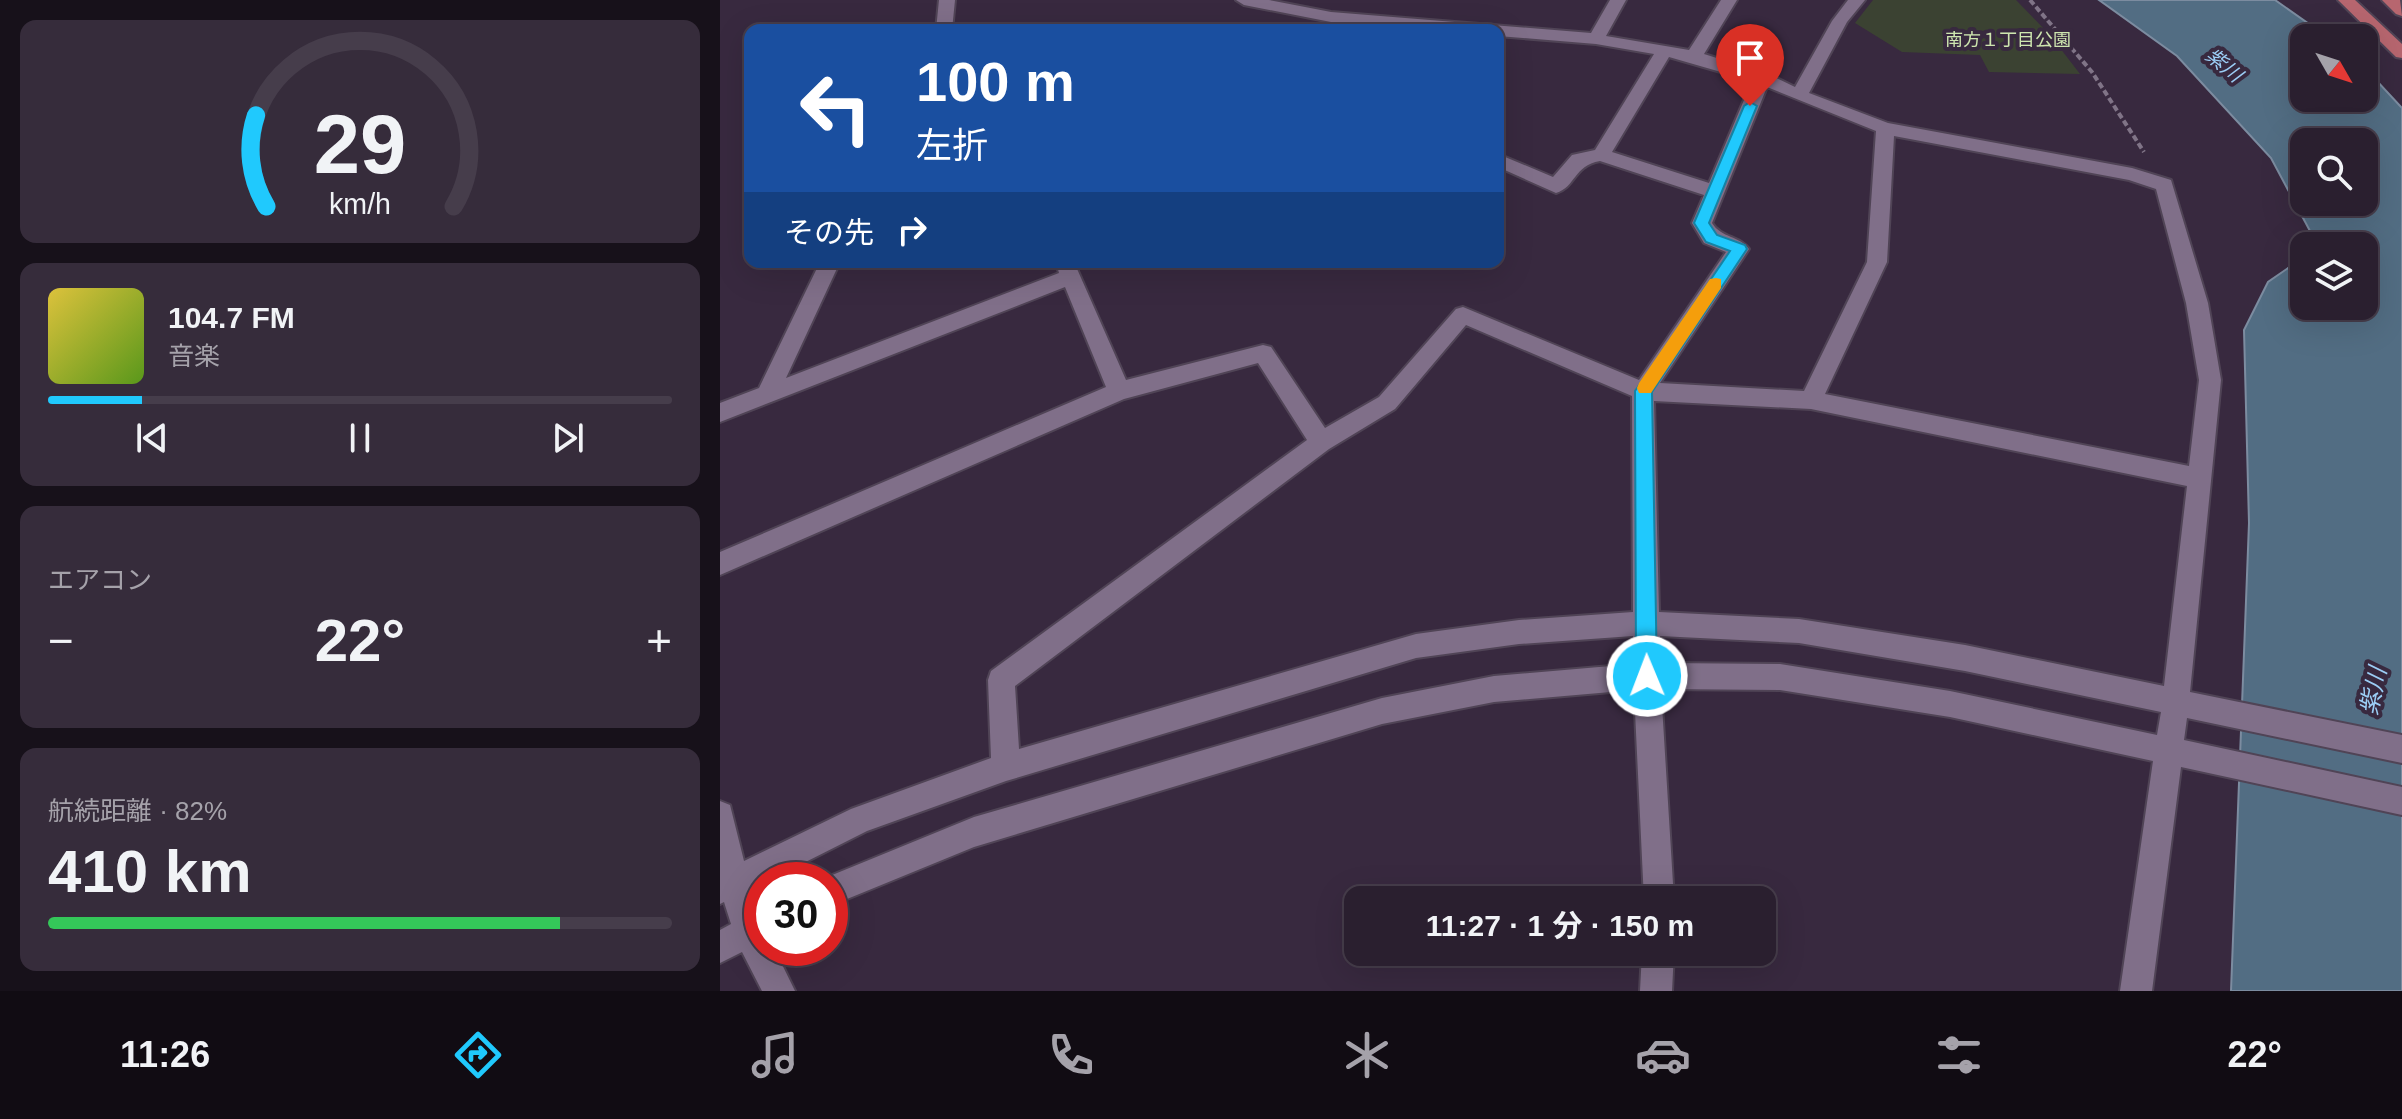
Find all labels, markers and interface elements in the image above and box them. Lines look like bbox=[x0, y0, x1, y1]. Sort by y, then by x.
pin bbox=[1716, 24, 1784, 106]
north arrow bbox=[2290, 24, 2378, 112]
map controls bbox=[2290, 24, 2378, 320]
park label: 南方１丁目公園 bbox=[1945, 30, 2071, 50]
icon: arrive bbox=[1728, 36, 1772, 80]
water label: 紫川 bbox=[2202, 44, 2248, 87]
text: 100 m bbox=[916, 50, 1075, 113]
icon: left bbox=[784, 56, 888, 160]
text: 29 bbox=[314, 98, 406, 191]
text: 左折 bbox=[916, 125, 988, 166]
button: search bbox=[2290, 128, 2378, 216]
text: km/h bbox=[329, 189, 391, 221]
icon: right bbox=[890, 208, 934, 252]
text: その先 bbox=[784, 216, 874, 249]
button: layers bbox=[2290, 232, 2378, 320]
text: 104.7 FM bbox=[168, 301, 295, 334]
text: 音楽 bbox=[168, 341, 220, 371]
icon: previous bbox=[130, 416, 174, 460]
icon: pause bbox=[338, 416, 382, 460]
icon: next bbox=[546, 416, 590, 460]
text: エアコン bbox=[48, 565, 152, 595]
text: 22° bbox=[315, 607, 405, 674]
text: − bbox=[48, 616, 74, 665]
text: + bbox=[646, 616, 672, 665]
position arrow bbox=[1605, 634, 1689, 718]
water label: 紫川 bbox=[2355, 662, 2392, 717]
text: 航続距離 · 82% bbox=[48, 796, 227, 826]
text: 410 km bbox=[48, 838, 252, 905]
speed limit sign: 30 bbox=[744, 862, 848, 966]
text: 11:27 · 1 分 · 150 m bbox=[1426, 909, 1694, 942]
icon: directions bbox=[450, 1027, 506, 1083]
icon: music bbox=[747, 1027, 803, 1083]
icon: phone bbox=[1043, 1027, 1099, 1083]
icon: climate bbox=[1339, 1027, 1395, 1083]
icon: car bbox=[1635, 1027, 1691, 1083]
icon: filters bbox=[1931, 1027, 1987, 1083]
text: 11:26 bbox=[120, 1034, 210, 1075]
text: 22° bbox=[2227, 1034, 2282, 1075]

